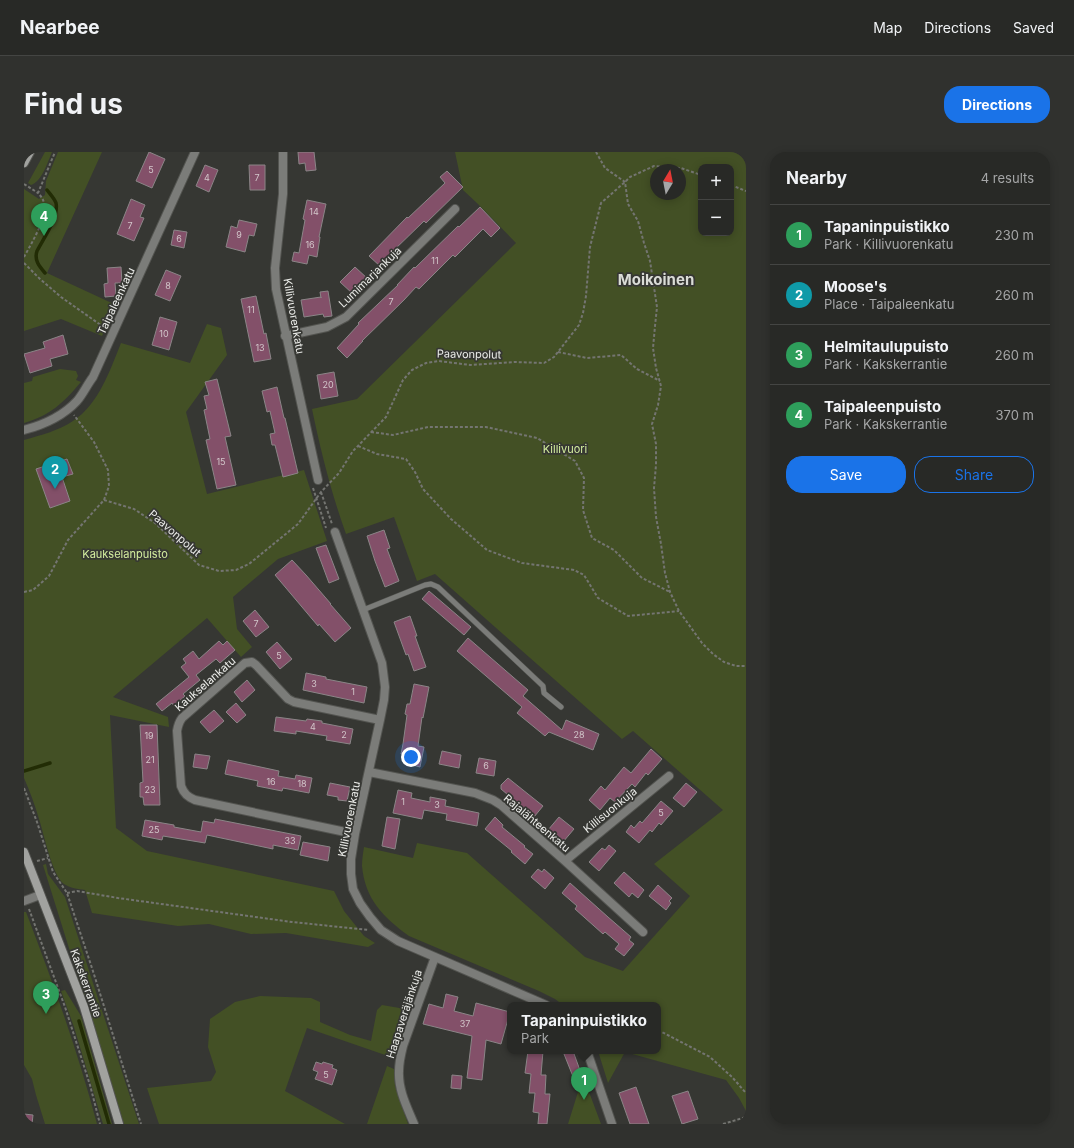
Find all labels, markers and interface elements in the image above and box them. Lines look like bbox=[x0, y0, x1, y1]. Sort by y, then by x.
text: Nearbee bbox=[20, 16, 100, 39]
text: Map bbox=[873, 19, 902, 36]
text: Directions bbox=[924, 19, 991, 36]
text: Saved bbox=[1013, 19, 1054, 36]
button: Directions bbox=[944, 86, 1050, 123]
text: Find us bbox=[24, 87, 123, 121]
house number: 5 bbox=[148, 164, 154, 175]
north arrow bbox=[650, 164, 686, 200]
map controls bbox=[698, 164, 734, 236]
button: + bbox=[698, 164, 734, 200]
text: Nearby bbox=[786, 168, 847, 188]
text: 4 results bbox=[981, 170, 1034, 186]
house number: 4 bbox=[204, 172, 210, 183]
house number: 7 bbox=[254, 172, 260, 183]
button: − bbox=[698, 200, 734, 236]
pin: 4 bbox=[31, 203, 57, 236]
house number: 14 bbox=[309, 206, 319, 217]
text: Tapaninpuistikko bbox=[824, 217, 950, 236]
house number: 7 bbox=[127, 220, 133, 231]
text: 1 bbox=[796, 227, 802, 243]
text: 230 m bbox=[995, 227, 1034, 243]
house number: 9 bbox=[236, 229, 242, 240]
house number: 6 bbox=[176, 233, 182, 244]
text: Park · Killivuorenkatu bbox=[824, 236, 954, 252]
house number: 16 bbox=[305, 239, 315, 250]
street label: Lumimarjankuja bbox=[336, 244, 404, 310]
house number: 11 bbox=[431, 255, 439, 266]
street label: Taipaleenkatu bbox=[94, 265, 138, 337]
district label: Moikoinen bbox=[618, 270, 694, 289]
street label: Killivuorenkatu bbox=[280, 277, 308, 355]
text: Moose's bbox=[824, 277, 887, 296]
house number: 8 bbox=[165, 280, 171, 291]
text: 2 bbox=[795, 287, 803, 303]
text: 260 m bbox=[995, 287, 1034, 303]
house number: 7 bbox=[388, 296, 394, 307]
text: Place · Taipaleenkatu bbox=[824, 296, 954, 312]
house number: 11 bbox=[247, 304, 255, 315]
house number: 10 bbox=[159, 328, 169, 339]
text: Helmitaulupuisto bbox=[824, 337, 949, 356]
house number: 13 bbox=[255, 342, 265, 353]
street label: Paavonpolut bbox=[437, 346, 502, 362]
text: 3 bbox=[795, 347, 803, 363]
text: 260 m bbox=[995, 347, 1034, 363]
text: Park · Kakskerrantie bbox=[824, 356, 947, 372]
house number: 20 bbox=[322, 379, 334, 390]
text: Taipaleenpuisto bbox=[824, 397, 941, 416]
text: 4 bbox=[795, 407, 803, 423]
text: 370 m bbox=[996, 407, 1034, 423]
text: Park · Kakskerrantie bbox=[824, 416, 947, 432]
park label: Killivuori bbox=[543, 442, 587, 456]
pin: 2 bbox=[42, 456, 68, 489]
house number: 15 bbox=[216, 456, 226, 467]
button: Save bbox=[786, 456, 906, 493]
button: Share bbox=[914, 456, 1034, 493]
street label: Paavonpolut bbox=[146, 507, 204, 560]
park label: Kaukselanpuisto bbox=[82, 547, 168, 561]
house number: 7 bbox=[253, 618, 259, 629]
house number: 5 bbox=[276, 650, 282, 661]
street label: Kaukselankatu bbox=[172, 654, 238, 714]
house number: 3 bbox=[311, 678, 317, 689]
house number: 1 bbox=[351, 686, 355, 697]
house number: 4 bbox=[310, 721, 316, 732]
house number: 2 bbox=[341, 729, 347, 740]
house number: 28 bbox=[573, 729, 585, 740]
house number: 19 bbox=[144, 730, 154, 741]
your location bbox=[401, 747, 421, 767]
house number: 21 bbox=[145, 754, 155, 765]
house number: 6 bbox=[483, 760, 489, 771]
house number: 16 bbox=[266, 776, 276, 787]
house number: 18 bbox=[297, 778, 307, 789]
street label: Killivuorenkatu bbox=[335, 780, 363, 858]
house number: 23 bbox=[144, 784, 156, 795]
street label: Killisuonkuja bbox=[580, 784, 640, 836]
street label: Rajalähteenkatu bbox=[501, 791, 573, 855]
house number: 1 bbox=[401, 796, 405, 807]
house number: 3 bbox=[434, 799, 440, 810]
house number: 5 bbox=[658, 807, 664, 818]
house number: 25 bbox=[149, 824, 159, 835]
house number: 33 bbox=[284, 835, 296, 846]
street label: Kakskerrantie bbox=[67, 947, 105, 1019]
street label: Haapaveräjänkuja bbox=[383, 968, 425, 1060]
pin: 3 bbox=[33, 981, 59, 1014]
popup bbox=[507, 1002, 661, 1054]
text: Tapaninpuistikko bbox=[521, 1011, 647, 1030]
house number: 37 bbox=[460, 1018, 470, 1029]
text: Park bbox=[521, 1030, 549, 1046]
pin: 1 bbox=[571, 1067, 597, 1100]
house number: 5 bbox=[323, 1069, 329, 1080]

